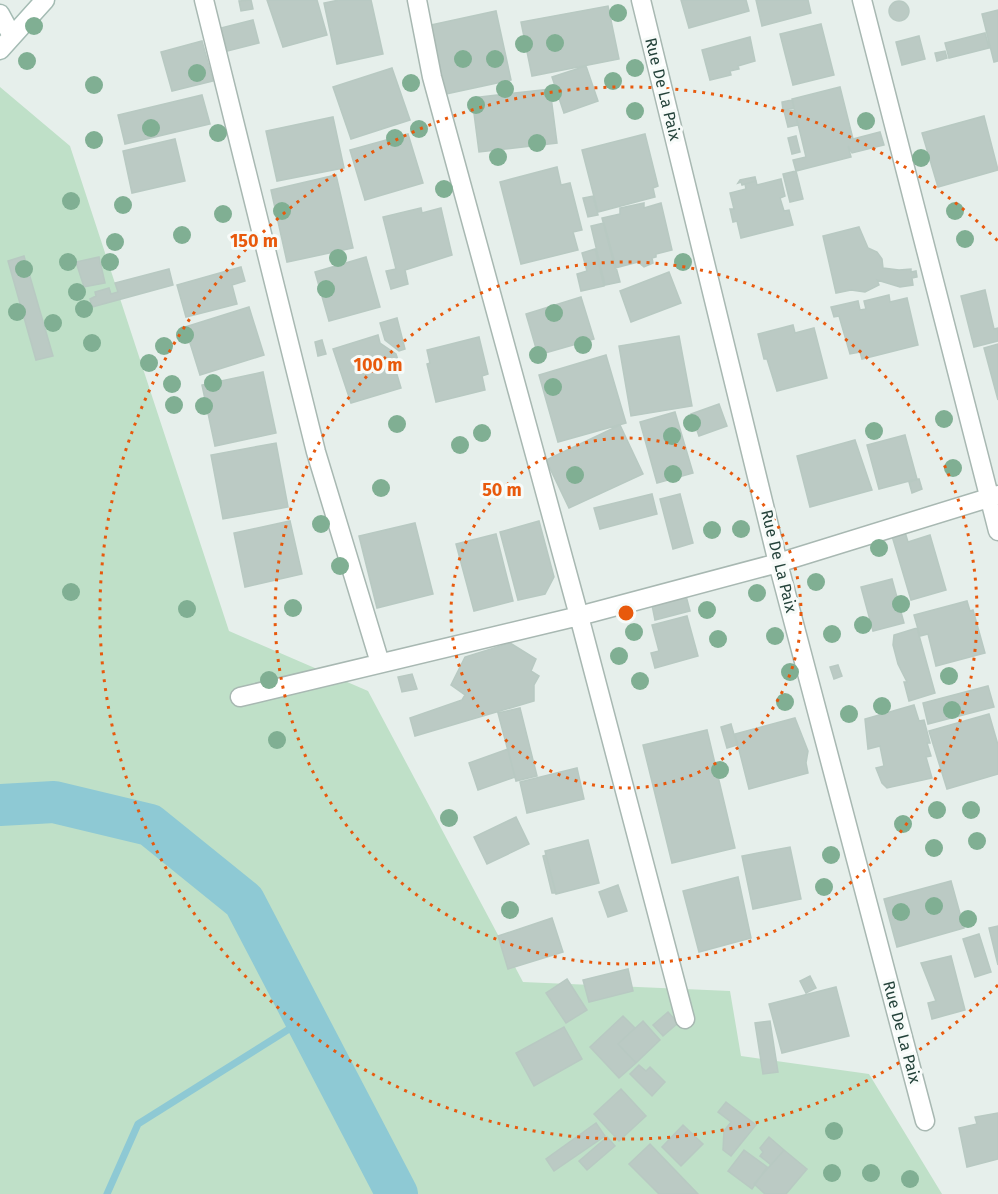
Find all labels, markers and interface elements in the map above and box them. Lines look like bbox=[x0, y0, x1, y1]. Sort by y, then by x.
street label: Rue De La Paix bbox=[641, 36, 685, 143]
text: 150 m bbox=[230, 230, 278, 252]
text: 100 m bbox=[354, 354, 402, 376]
text: 50 m bbox=[482, 479, 522, 501]
street label: Rue De La Paix bbox=[757, 508, 801, 615]
centre of rings bbox=[616, 603, 636, 623]
street label: Rue De La Paix bbox=[879, 979, 925, 1086]

